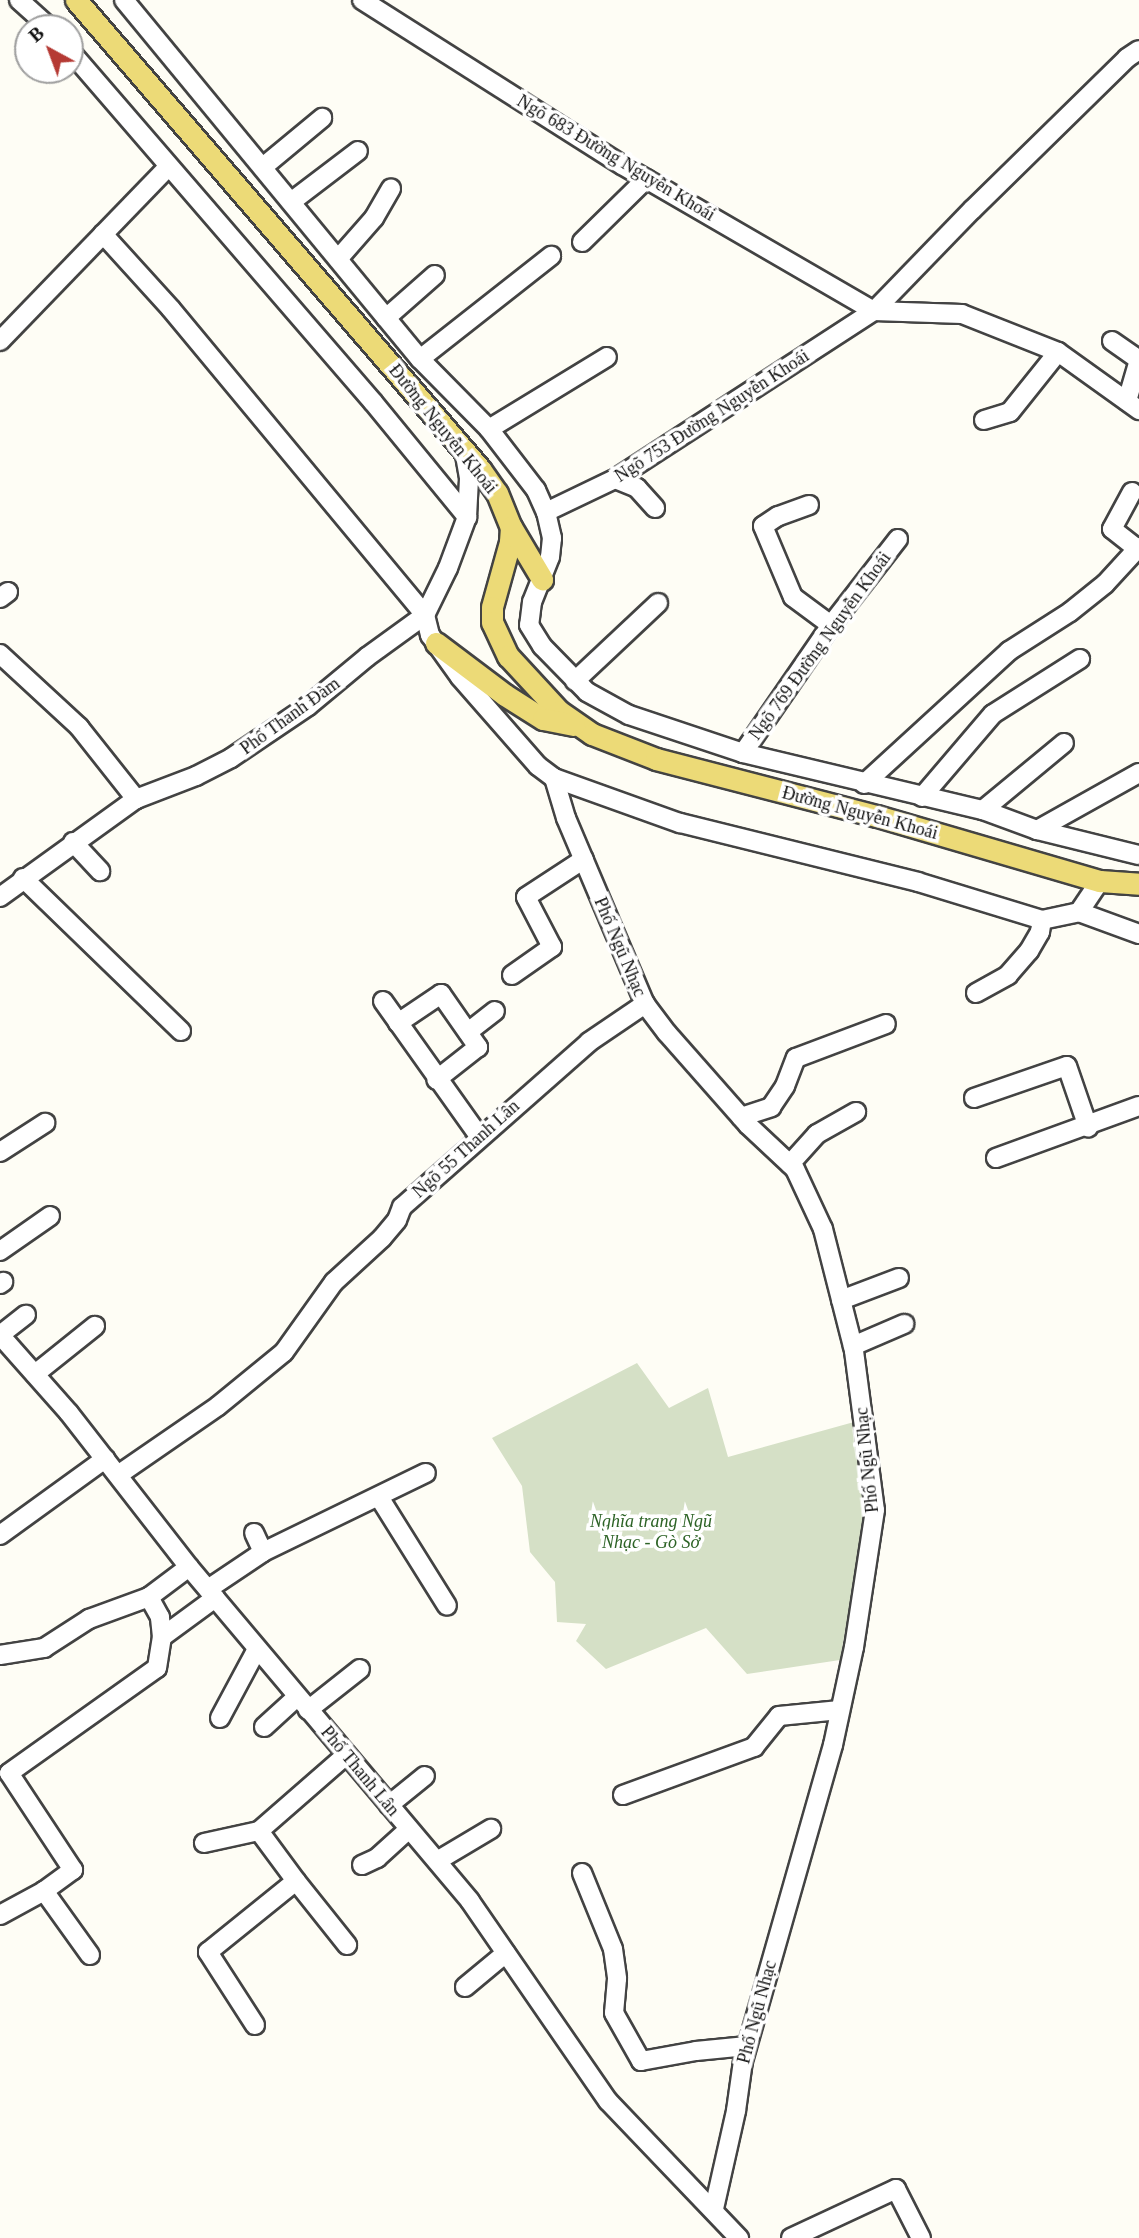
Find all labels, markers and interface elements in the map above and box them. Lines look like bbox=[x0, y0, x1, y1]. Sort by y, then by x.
north arrow bbox=[14, 14, 84, 84]
text: B bbox=[25, 22, 48, 46]
street label: Ngõ 683 Đường Nguyễn Khoái bbox=[513, 90, 719, 226]
street label: Ngõ 753 Đường Nguyễn Khoái bbox=[611, 345, 813, 487]
street label: Đường Nguyễn Khoái bbox=[384, 360, 502, 498]
street label: Ngõ 769 Đường Nguyễn Khoái bbox=[744, 548, 896, 744]
street label: Phố Thanh Đàm bbox=[236, 673, 344, 759]
street label: Đường Nguyễn Khoái bbox=[780, 782, 940, 844]
street label: Phố Ngũ Nhạc bbox=[589, 894, 651, 1000]
street label: Ngõ 55 Thanh Lân bbox=[408, 1095, 524, 1203]
street label: Phố Ngũ Nhạc bbox=[851, 1406, 883, 1514]
park label: Nghĩa trang Ngũ Nhạc - Gò Sở bbox=[590, 1511, 712, 1554]
street label: Phố Thanh Lân bbox=[316, 1722, 404, 1820]
street label: Phố Ngũ Nhạc bbox=[733, 1958, 781, 2066]

